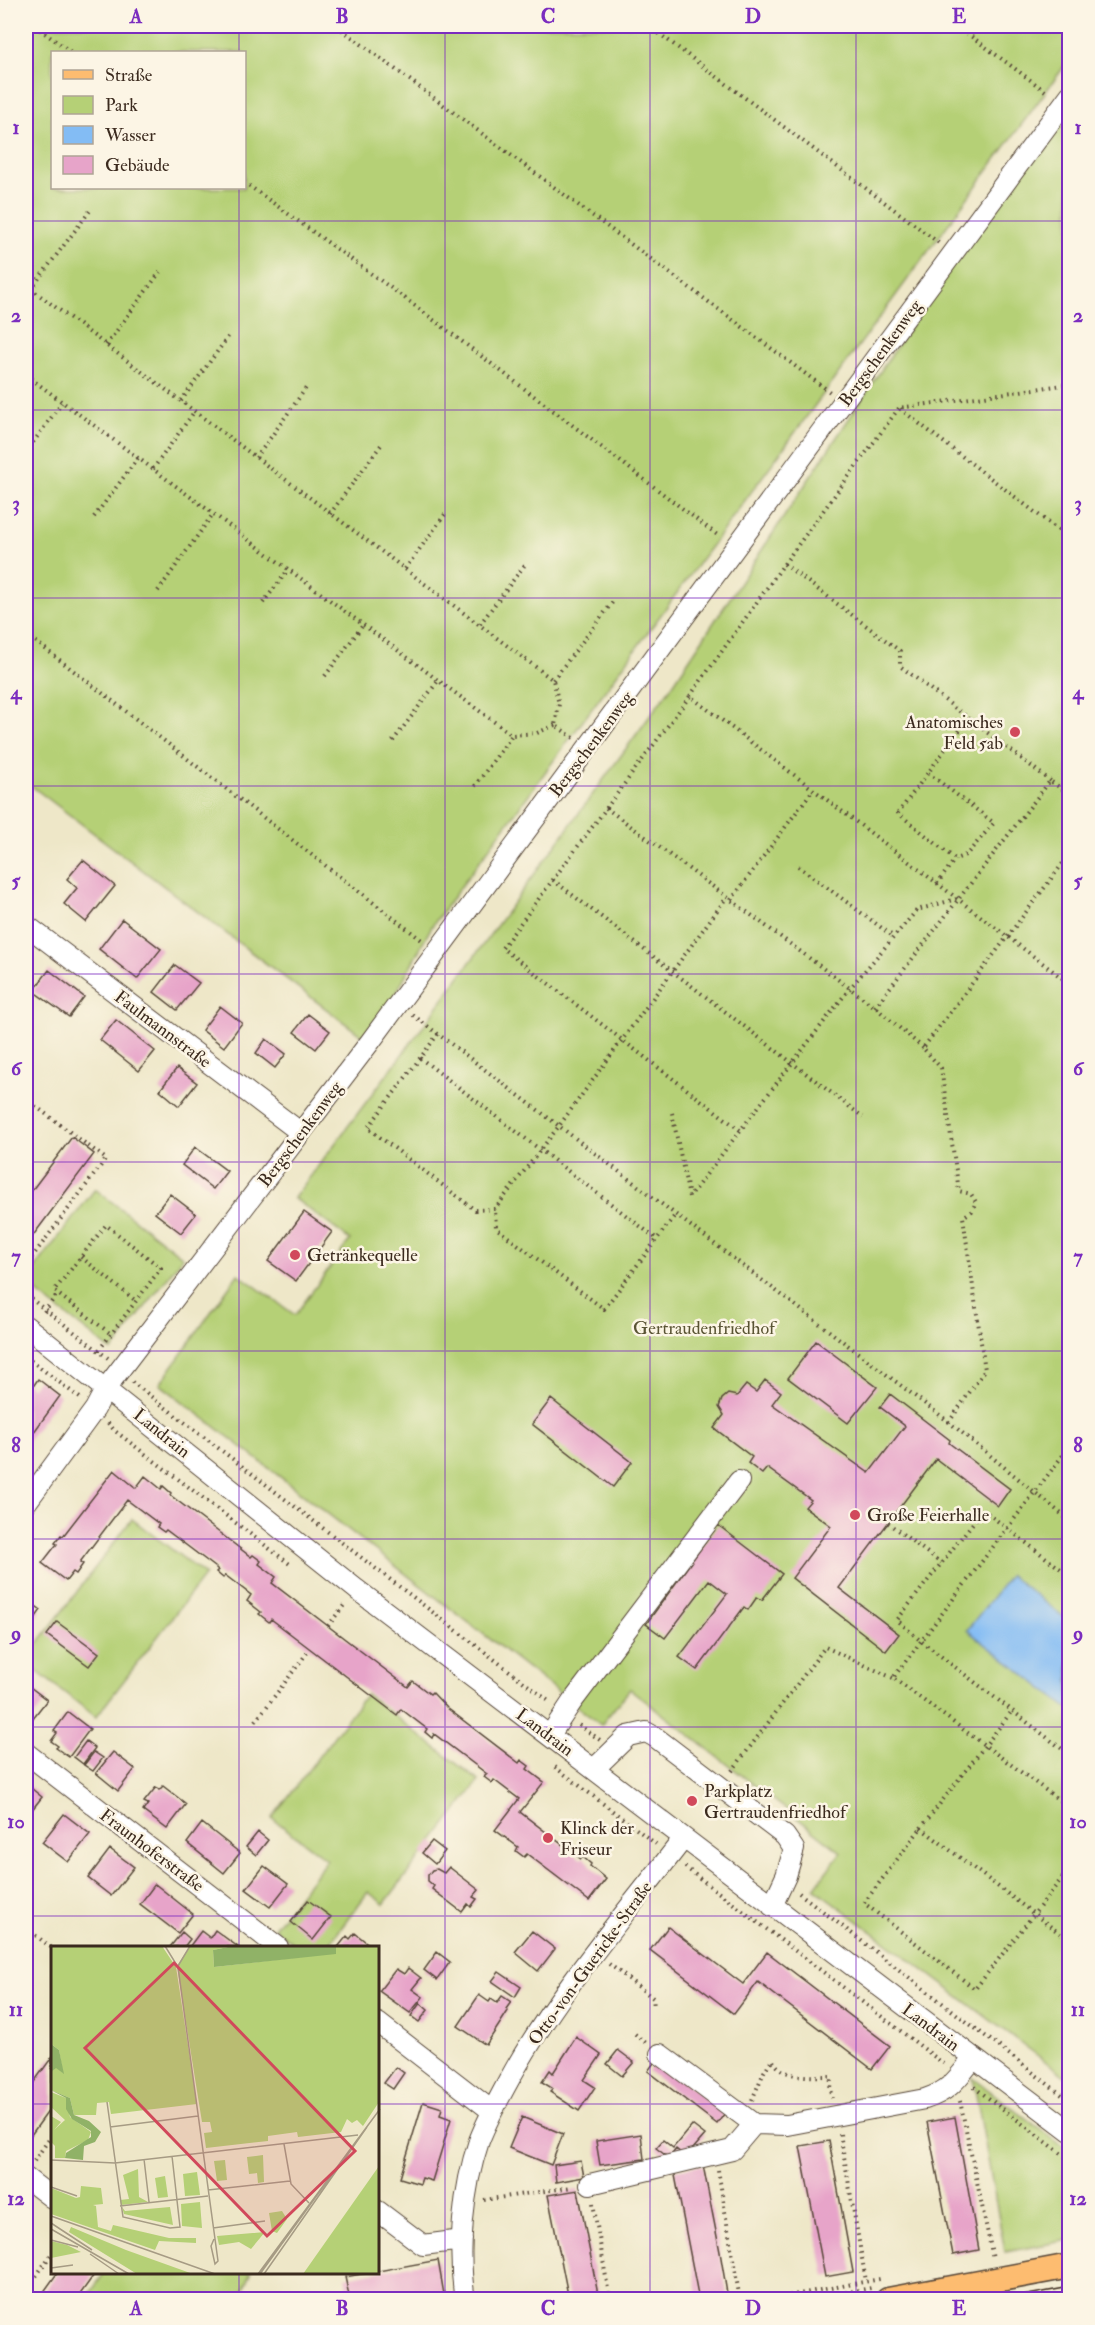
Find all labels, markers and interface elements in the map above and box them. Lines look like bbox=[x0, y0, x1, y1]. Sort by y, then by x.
text: A bbox=[129, 4, 143, 29]
text: B bbox=[335, 4, 349, 29]
text: C bbox=[541, 4, 555, 29]
text: D bbox=[745, 4, 761, 29]
text: E bbox=[952, 4, 967, 29]
legend bbox=[51, 51, 246, 189]
text: Straße bbox=[105, 64, 153, 87]
text: Park bbox=[105, 94, 138, 117]
text: 1 bbox=[12, 115, 20, 140]
text: 1 bbox=[1074, 115, 1082, 140]
text: Wasser bbox=[104, 124, 156, 147]
text: Gebäude bbox=[105, 154, 170, 177]
street label: Bergschenkenweg bbox=[834, 294, 928, 411]
text: 2 bbox=[11, 303, 21, 328]
text: 2 bbox=[1073, 303, 1083, 328]
text: 3 bbox=[12, 491, 20, 516]
text: 3 bbox=[1074, 491, 1082, 516]
text: 4 bbox=[10, 680, 23, 705]
text: 4 bbox=[1072, 680, 1085, 705]
street label: Bergschenkenweg bbox=[544, 686, 639, 802]
place label: Anatomisches Feld 5ab bbox=[904, 711, 1003, 755]
marker: Anatomisches Feld 5ab bbox=[1008, 725, 1022, 739]
text: 5 bbox=[12, 868, 22, 893]
text: 5 bbox=[1074, 868, 1084, 893]
street label: Faulmannstraße bbox=[110, 985, 216, 1074]
text: 6 bbox=[11, 1056, 23, 1081]
text: 6 bbox=[1073, 1056, 1085, 1081]
street label: Bergschenkenweg bbox=[253, 1076, 348, 1192]
text: 7 bbox=[11, 1244, 21, 1269]
place label: Getränkequelle bbox=[307, 1244, 418, 1267]
text: 7 bbox=[1073, 1244, 1083, 1269]
marker: Getränkequelle bbox=[288, 1248, 302, 1262]
park label: Gertraudenfriedhof bbox=[633, 1317, 778, 1340]
street label: Landrain bbox=[129, 1403, 195, 1463]
text: 8 bbox=[11, 1433, 21, 1458]
text: 8 bbox=[1073, 1433, 1083, 1458]
place label: Große Feierhalle bbox=[867, 1504, 990, 1527]
marker: Große Feierhalle bbox=[848, 1508, 862, 1522]
text: 9 bbox=[9, 1621, 21, 1646]
text: 9 bbox=[1071, 1621, 1083, 1646]
street label: Landrain bbox=[511, 1703, 578, 1762]
place label: Parkplatz Gertraudenfriedhof bbox=[704, 1780, 849, 1824]
marker: Parkplatz Gertraudenfriedhof bbox=[685, 1794, 699, 1808]
street label: Fraunhoferstraße bbox=[95, 1804, 209, 1897]
text: 10 bbox=[7, 1809, 25, 1834]
text: 10 bbox=[1069, 1809, 1087, 1834]
place label: Klinck der Friseur bbox=[560, 1817, 634, 1861]
marker: Klinck der Friseur bbox=[541, 1831, 555, 1845]
street label: Otto-von-Guericke-Straße bbox=[523, 1876, 658, 2050]
inset map bbox=[51, 1946, 380, 2274]
text: 11 bbox=[9, 1997, 23, 2022]
text: 11 bbox=[1071, 1997, 1085, 2022]
street label: Landrain bbox=[897, 1998, 964, 2057]
text: 12 bbox=[7, 2186, 25, 2211]
text: 12 bbox=[1069, 2186, 1087, 2211]
text: A bbox=[129, 2296, 143, 2321]
text: B bbox=[335, 2296, 349, 2321]
text: C bbox=[541, 2296, 555, 2321]
text: D bbox=[745, 2296, 761, 2321]
text: E bbox=[952, 2296, 967, 2321]

